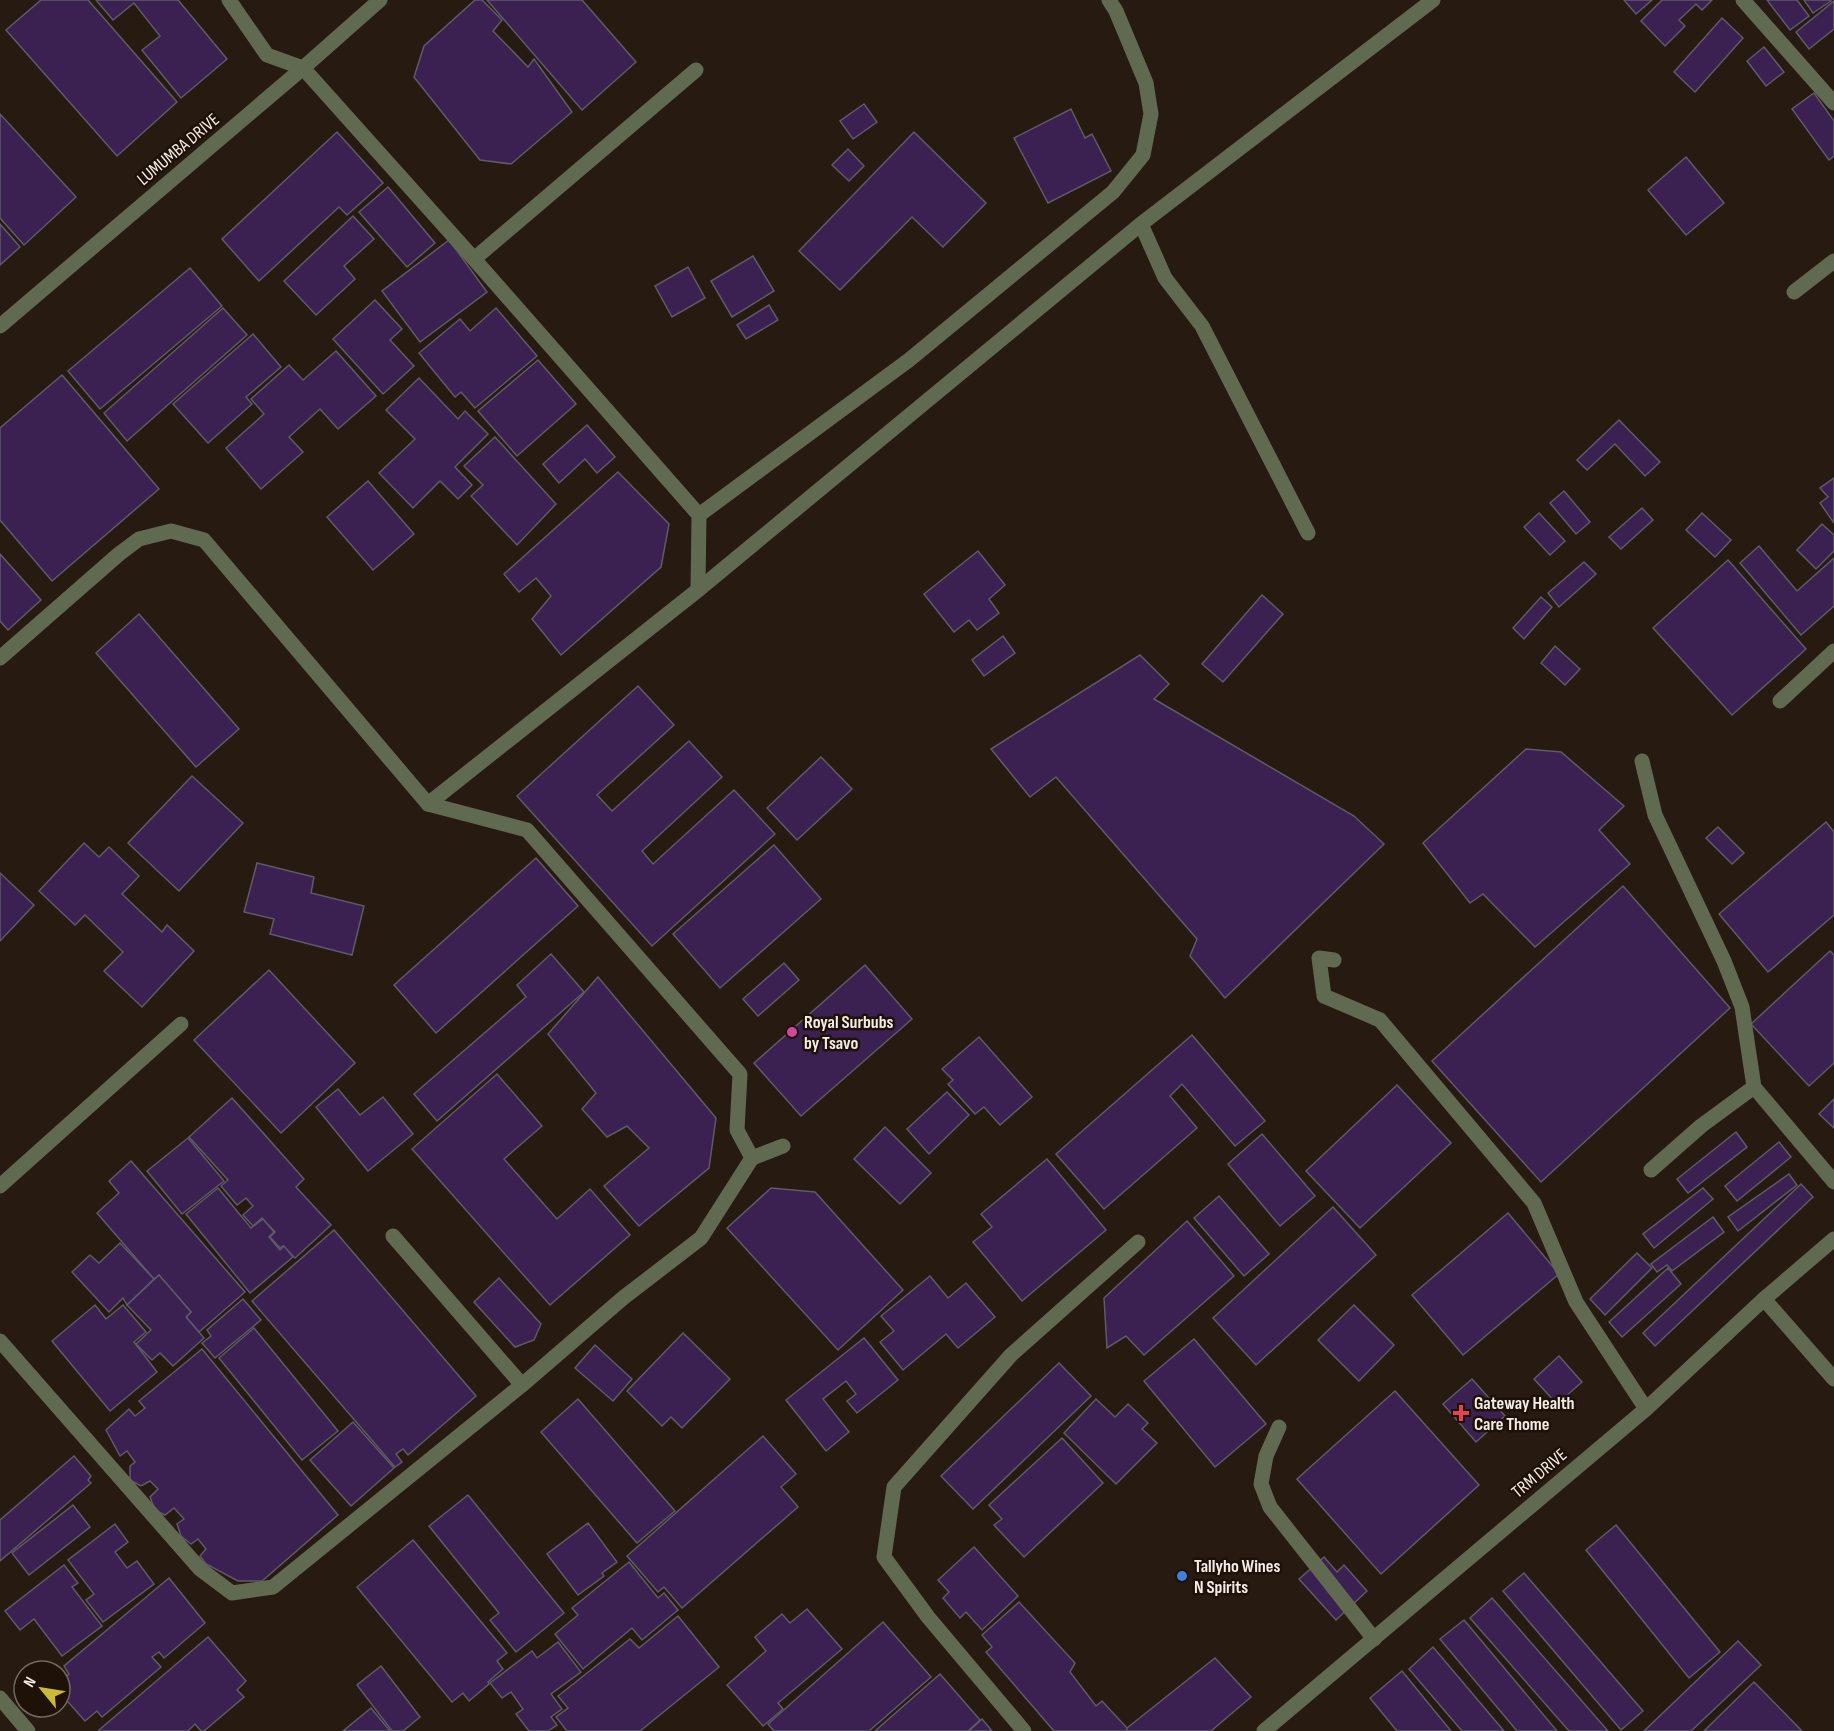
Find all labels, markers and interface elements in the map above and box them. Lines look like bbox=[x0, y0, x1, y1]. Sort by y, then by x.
street label: LUMUMBA DRIVE bbox=[133, 109, 224, 190]
place label: Royal Surbubs by Tsavo bbox=[804, 1012, 893, 1054]
marker: Royal Surbubs by Tsavo bbox=[785, 1025, 799, 1039]
place label: Gateway Health Care Thome bbox=[1474, 1393, 1575, 1435]
marker: Gateway Health Care Thome bbox=[1452, 1404, 1470, 1422]
street label: TRM DRIVE bbox=[1507, 1444, 1571, 1502]
place label: Tallyho Wines N Spirits bbox=[1194, 1556, 1281, 1598]
marker: Tallyho Wines N Spirits bbox=[1175, 1569, 1189, 1583]
north arrow bbox=[12, 1659, 72, 1719]
text: N bbox=[20, 1674, 41, 1691]

